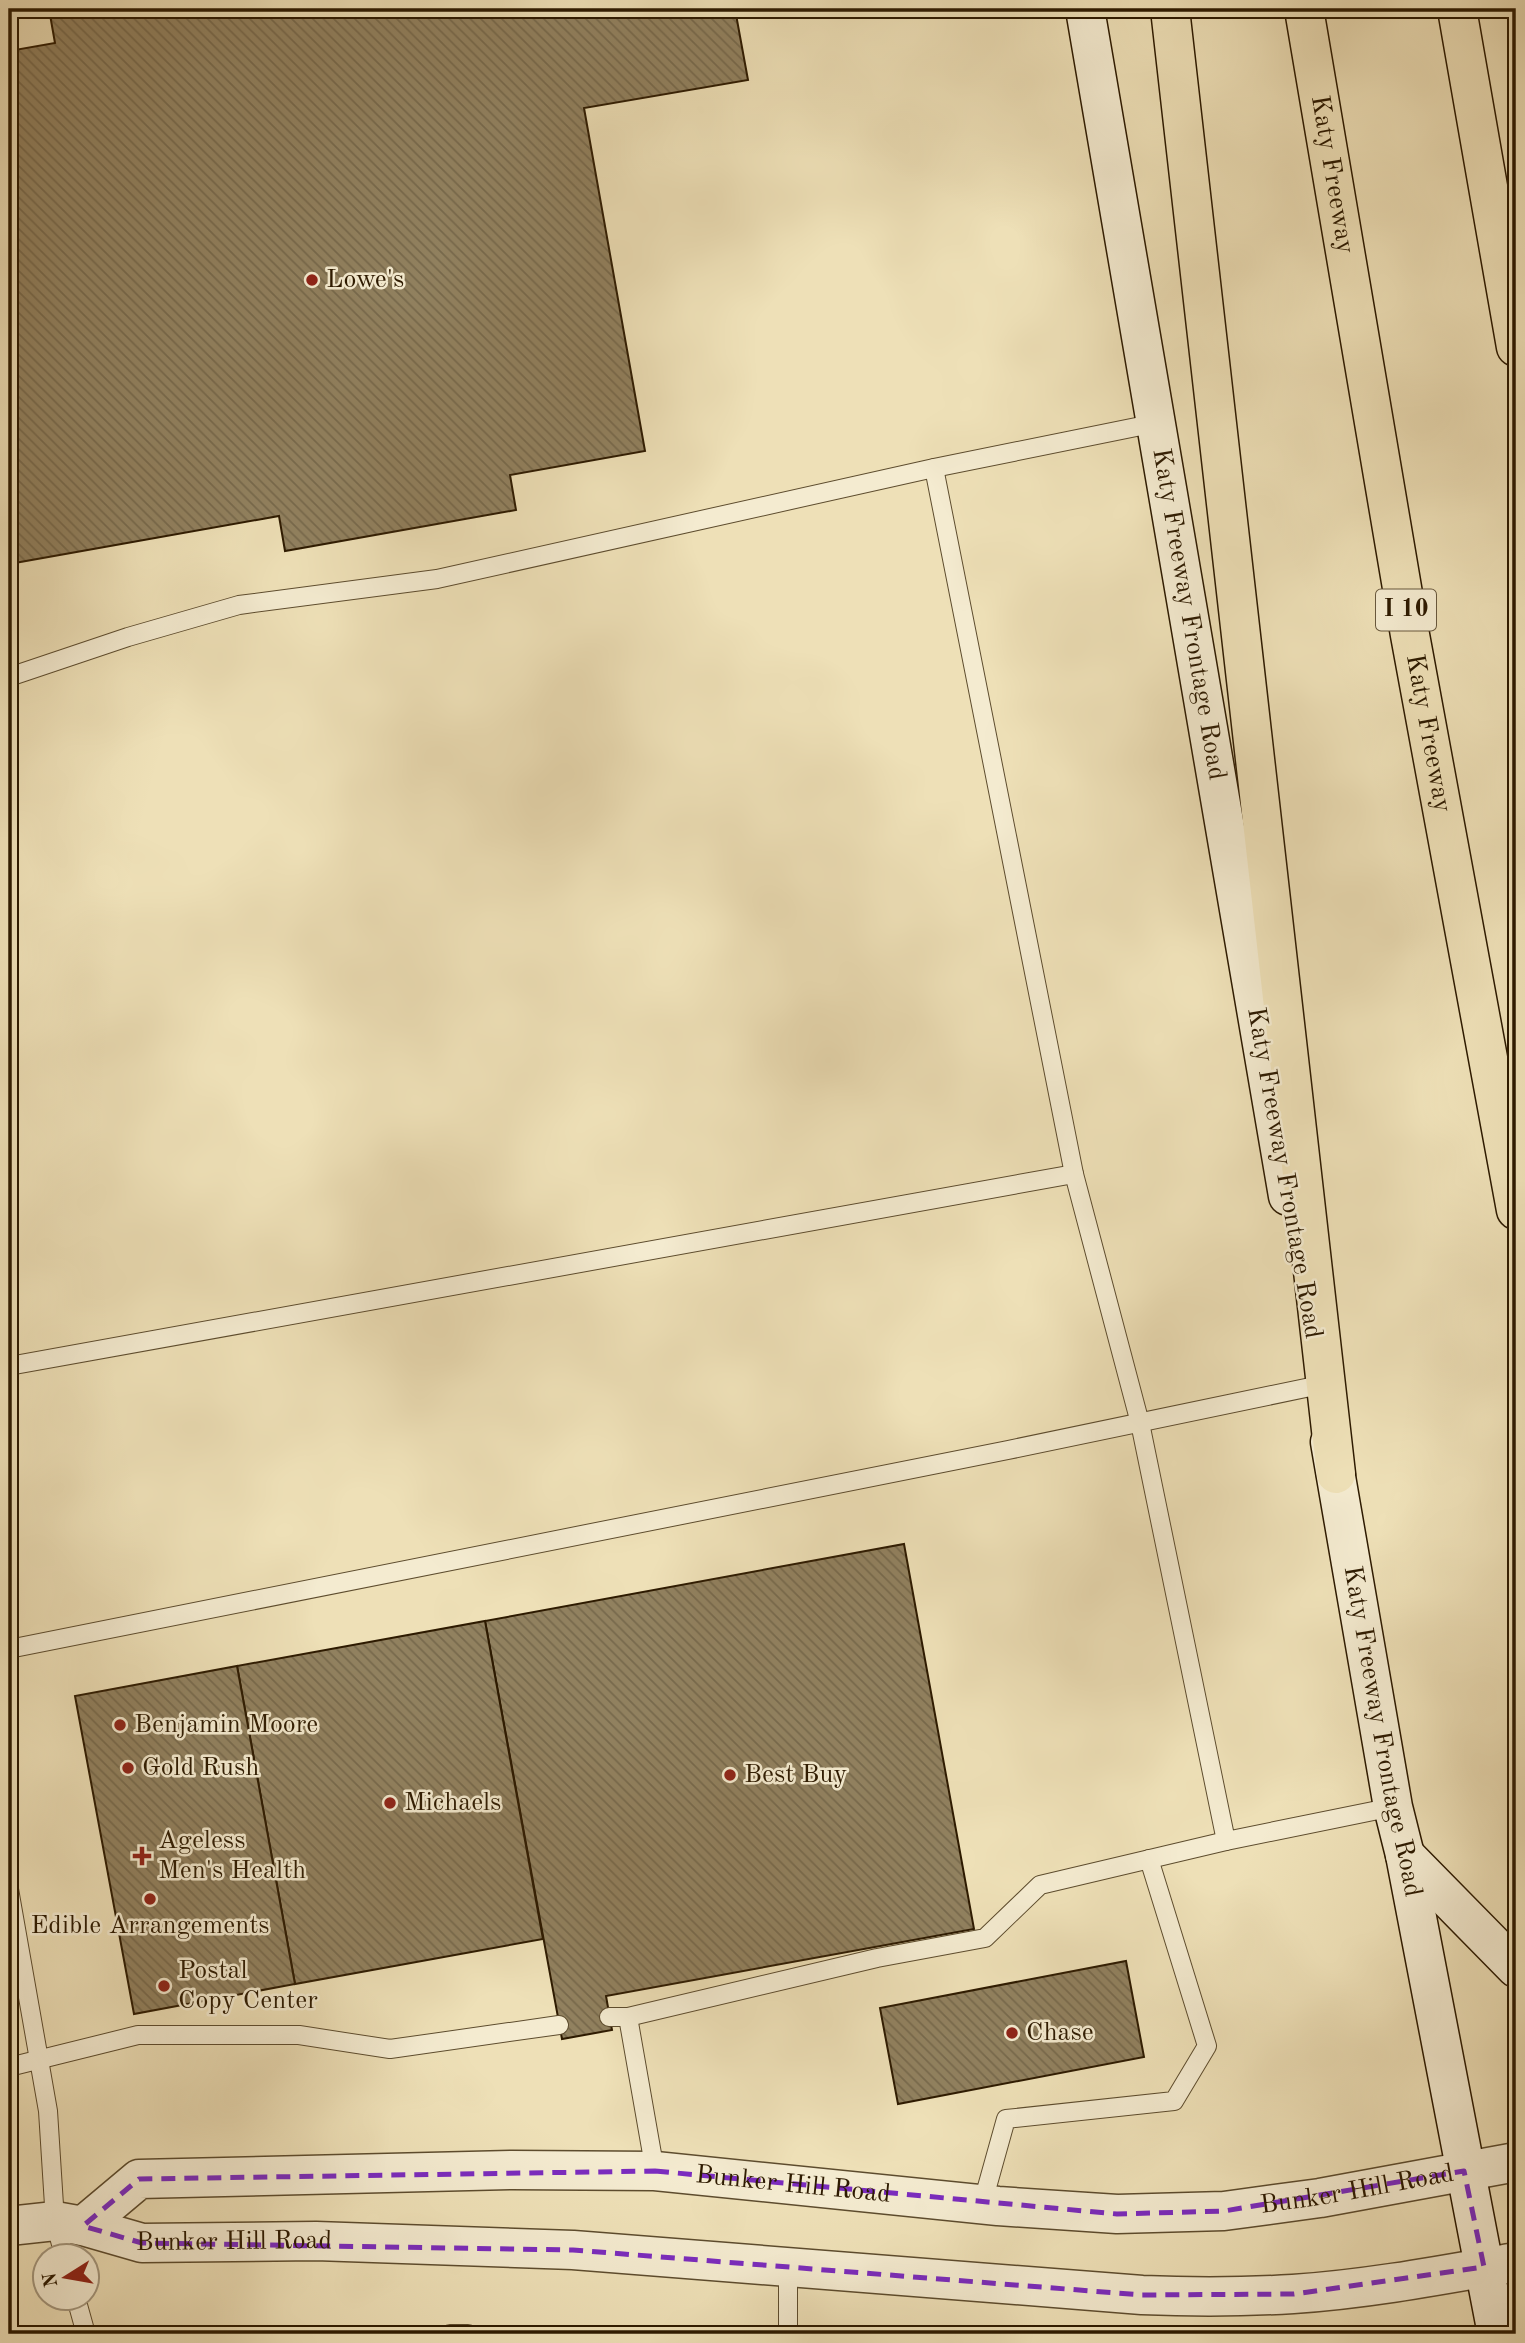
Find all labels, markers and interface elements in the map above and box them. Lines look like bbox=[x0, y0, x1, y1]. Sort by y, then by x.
street label: Katy Freeway bbox=[1306, 93, 1358, 256]
place label: Lowe's bbox=[326, 267, 404, 293]
marker: Lowe's bbox=[304, 272, 320, 288]
street label: Katy Freeway Frontage Road bbox=[1147, 446, 1230, 782]
road number: I 10 bbox=[1376, 590, 1436, 630]
street label: Katy Freeway bbox=[1401, 652, 1456, 815]
street label: Katy Freeway Frontage Road bbox=[1242, 1005, 1326, 1341]
street label: Katy Freeway Frontage Road bbox=[1339, 1564, 1426, 1899]
place label: Benjamin Moore bbox=[134, 1712, 318, 1738]
marker: Benjamin Moore bbox=[112, 1717, 128, 1733]
place label: Gold Rush bbox=[142, 1755, 259, 1781]
marker: Gold Rush bbox=[120, 1760, 136, 1776]
place label: Best Buy bbox=[744, 1762, 847, 1788]
marker: Best Buy bbox=[722, 1767, 738, 1783]
place label: Michaels bbox=[404, 1790, 501, 1816]
marker: Michaels bbox=[382, 1795, 398, 1811]
place label: Ageless Men's Health bbox=[158, 1828, 306, 1884]
marker: Ageless Men's Health bbox=[132, 1846, 152, 1866]
marker: Edible Arrangements bbox=[142, 1891, 158, 1907]
place label: Edible Arrangements bbox=[30, 1913, 270, 1939]
place label: Postal Copy Center bbox=[178, 1958, 318, 2014]
marker: Postal Copy Center bbox=[156, 1978, 172, 1994]
place label: Chase bbox=[1026, 2020, 1094, 2046]
marker: Chase bbox=[1004, 2025, 1020, 2041]
street label: Bunker Hill Road bbox=[1259, 2161, 1456, 2219]
street label: Bunker Hill Road bbox=[694, 2162, 892, 2208]
street label: Bunker Hill Road bbox=[136, 2228, 332, 2256]
north arrow bbox=[32, 2242, 102, 2312]
text: N bbox=[41, 2270, 62, 2289]

